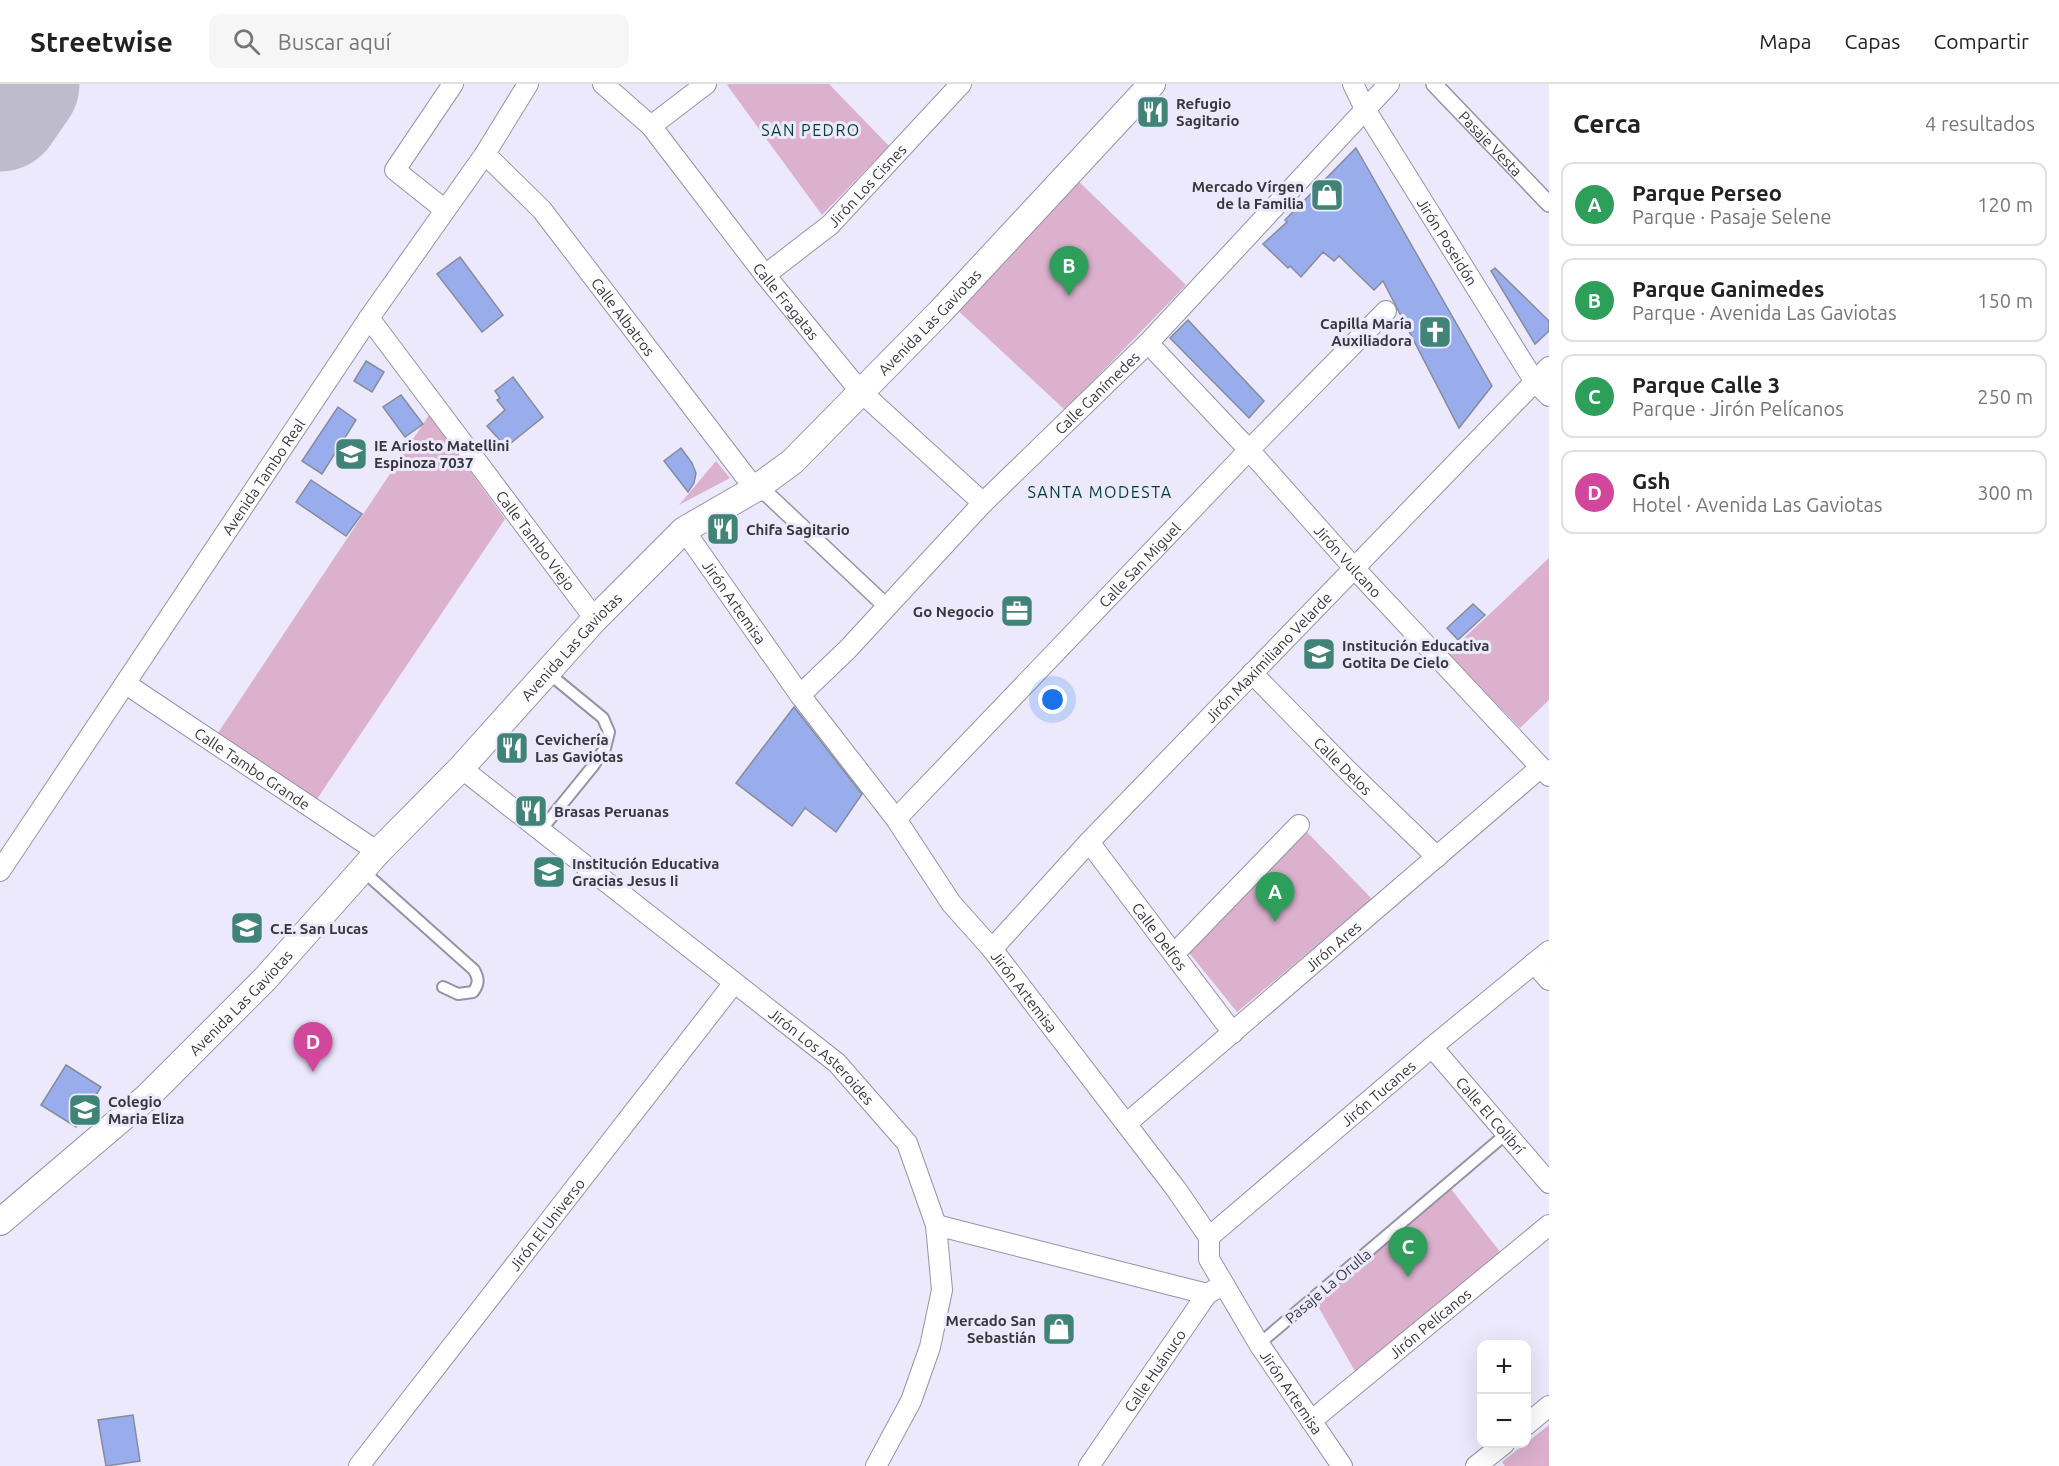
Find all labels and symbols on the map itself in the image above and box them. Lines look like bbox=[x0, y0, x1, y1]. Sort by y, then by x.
restaurant icon: Refugio Sagitario bbox=[1135, 94, 1171, 130]
place label: Refugio Sagitario bbox=[1176, 95, 1240, 129]
street label: Pasaje Vesta bbox=[1456, 107, 1526, 179]
district label: SAN PEDRO bbox=[761, 121, 861, 139]
street label: Jirón Los Cisnes bbox=[824, 141, 909, 230]
shop icon: Mercado Vírgen de la Familia bbox=[1309, 177, 1345, 213]
place label: Mercado Vírgen de la Familia bbox=[1192, 178, 1304, 212]
street label: Jirón Poseidón bbox=[1414, 195, 1481, 288]
pin: B bbox=[1050, 246, 1088, 296]
street label: Calle Fragatas bbox=[750, 259, 823, 343]
street label: Avenida Las Gaviotas bbox=[874, 266, 984, 378]
street label: Calle Albatros bbox=[588, 274, 659, 359]
church icon: Capilla María Auxiliadora bbox=[1417, 314, 1453, 350]
place label: Capilla María Auxiliadora bbox=[1320, 315, 1412, 349]
street label: Calle Ganímedes bbox=[1051, 348, 1143, 437]
street label: Avenida Tambo Real bbox=[218, 415, 308, 538]
school or university icon: IE Ariosto Matellini Espinoza 7037 bbox=[333, 436, 369, 472]
place label: IE Ariosto Matellini Espinoza 7037 bbox=[374, 437, 509, 471]
district label: SANTA MODESTA bbox=[1027, 483, 1173, 501]
street label: Calle Tambo Viejo bbox=[493, 487, 579, 594]
restaurant icon: Chifa Sagitario bbox=[705, 511, 741, 547]
street label: Calle San Miguel bbox=[1095, 519, 1184, 610]
place label: Chifa Sagitario bbox=[746, 521, 850, 538]
street label: Jirón Vulcano bbox=[1311, 521, 1385, 601]
street label: Jirón Artemisa bbox=[699, 557, 770, 647]
street label: Avenida Las Gaviotas bbox=[518, 589, 625, 704]
street label: Jirón Maximiliano Velarde bbox=[1202, 589, 1335, 725]
office icon: Go Negocio bbox=[999, 593, 1035, 629]
place label: Go Negocio bbox=[913, 603, 994, 620]
school or university icon: Institución Educativa Gotita De Cielo bbox=[1301, 636, 1337, 672]
place label: Institución Educativa Gotita De Cielo bbox=[1342, 637, 1489, 671]
your location bbox=[1038, 685, 1067, 714]
street label: Calle Tambo Grande bbox=[192, 724, 313, 813]
restaurant icon: Cevichería Las Gaviotas bbox=[494, 730, 530, 766]
place label: Cevichería Las Gaviotas bbox=[535, 731, 623, 765]
street label: Calle Delos bbox=[1311, 733, 1376, 798]
restaurant icon: Brasas Peruanas bbox=[513, 793, 549, 829]
place label: Brasas Peruanas bbox=[554, 803, 669, 820]
school or university icon: Institución Educativa Gracias Jesus Ii bbox=[531, 854, 567, 890]
place label: Institución Educativa Gracias Jesus Ii bbox=[572, 855, 719, 889]
pin: A bbox=[1256, 872, 1294, 922]
street label: Calle Delfos bbox=[1129, 899, 1191, 973]
school or university icon: C.E. San Lucas bbox=[229, 910, 265, 946]
street label: Jirón Ares bbox=[1302, 917, 1364, 974]
place label: C.E. San Lucas bbox=[270, 920, 368, 937]
street label: Avenida Las Gaviotas bbox=[186, 946, 295, 1058]
street label: Jirón Artemisa bbox=[988, 947, 1061, 1035]
street label: Jirón Los Asteroides bbox=[766, 1004, 878, 1108]
pin: D bbox=[294, 1022, 332, 1072]
street label: Jirón Tucanes bbox=[1337, 1057, 1419, 1129]
street label: Calle El Colibrí bbox=[1453, 1073, 1529, 1157]
school or university icon: Colegio Maria Eliza bbox=[67, 1092, 103, 1128]
place label: Colegio Maria Eliza bbox=[108, 1093, 185, 1127]
street label: Jirón El Universo bbox=[506, 1175, 588, 1274]
pin: C bbox=[1388, 1228, 1428, 1277]
street label: Pasaje La Orulla bbox=[1282, 1245, 1374, 1327]
street label: Jirón Pelícanos bbox=[1386, 1285, 1474, 1362]
shop icon: Mercado San Sebastián bbox=[1041, 1311, 1077, 1347]
place label: Mercado San Sebastián bbox=[946, 1312, 1036, 1346]
street label: Calle Huánuco bbox=[1120, 1326, 1189, 1415]
street label: Jirón Artemisa bbox=[1257, 1347, 1326, 1437]

